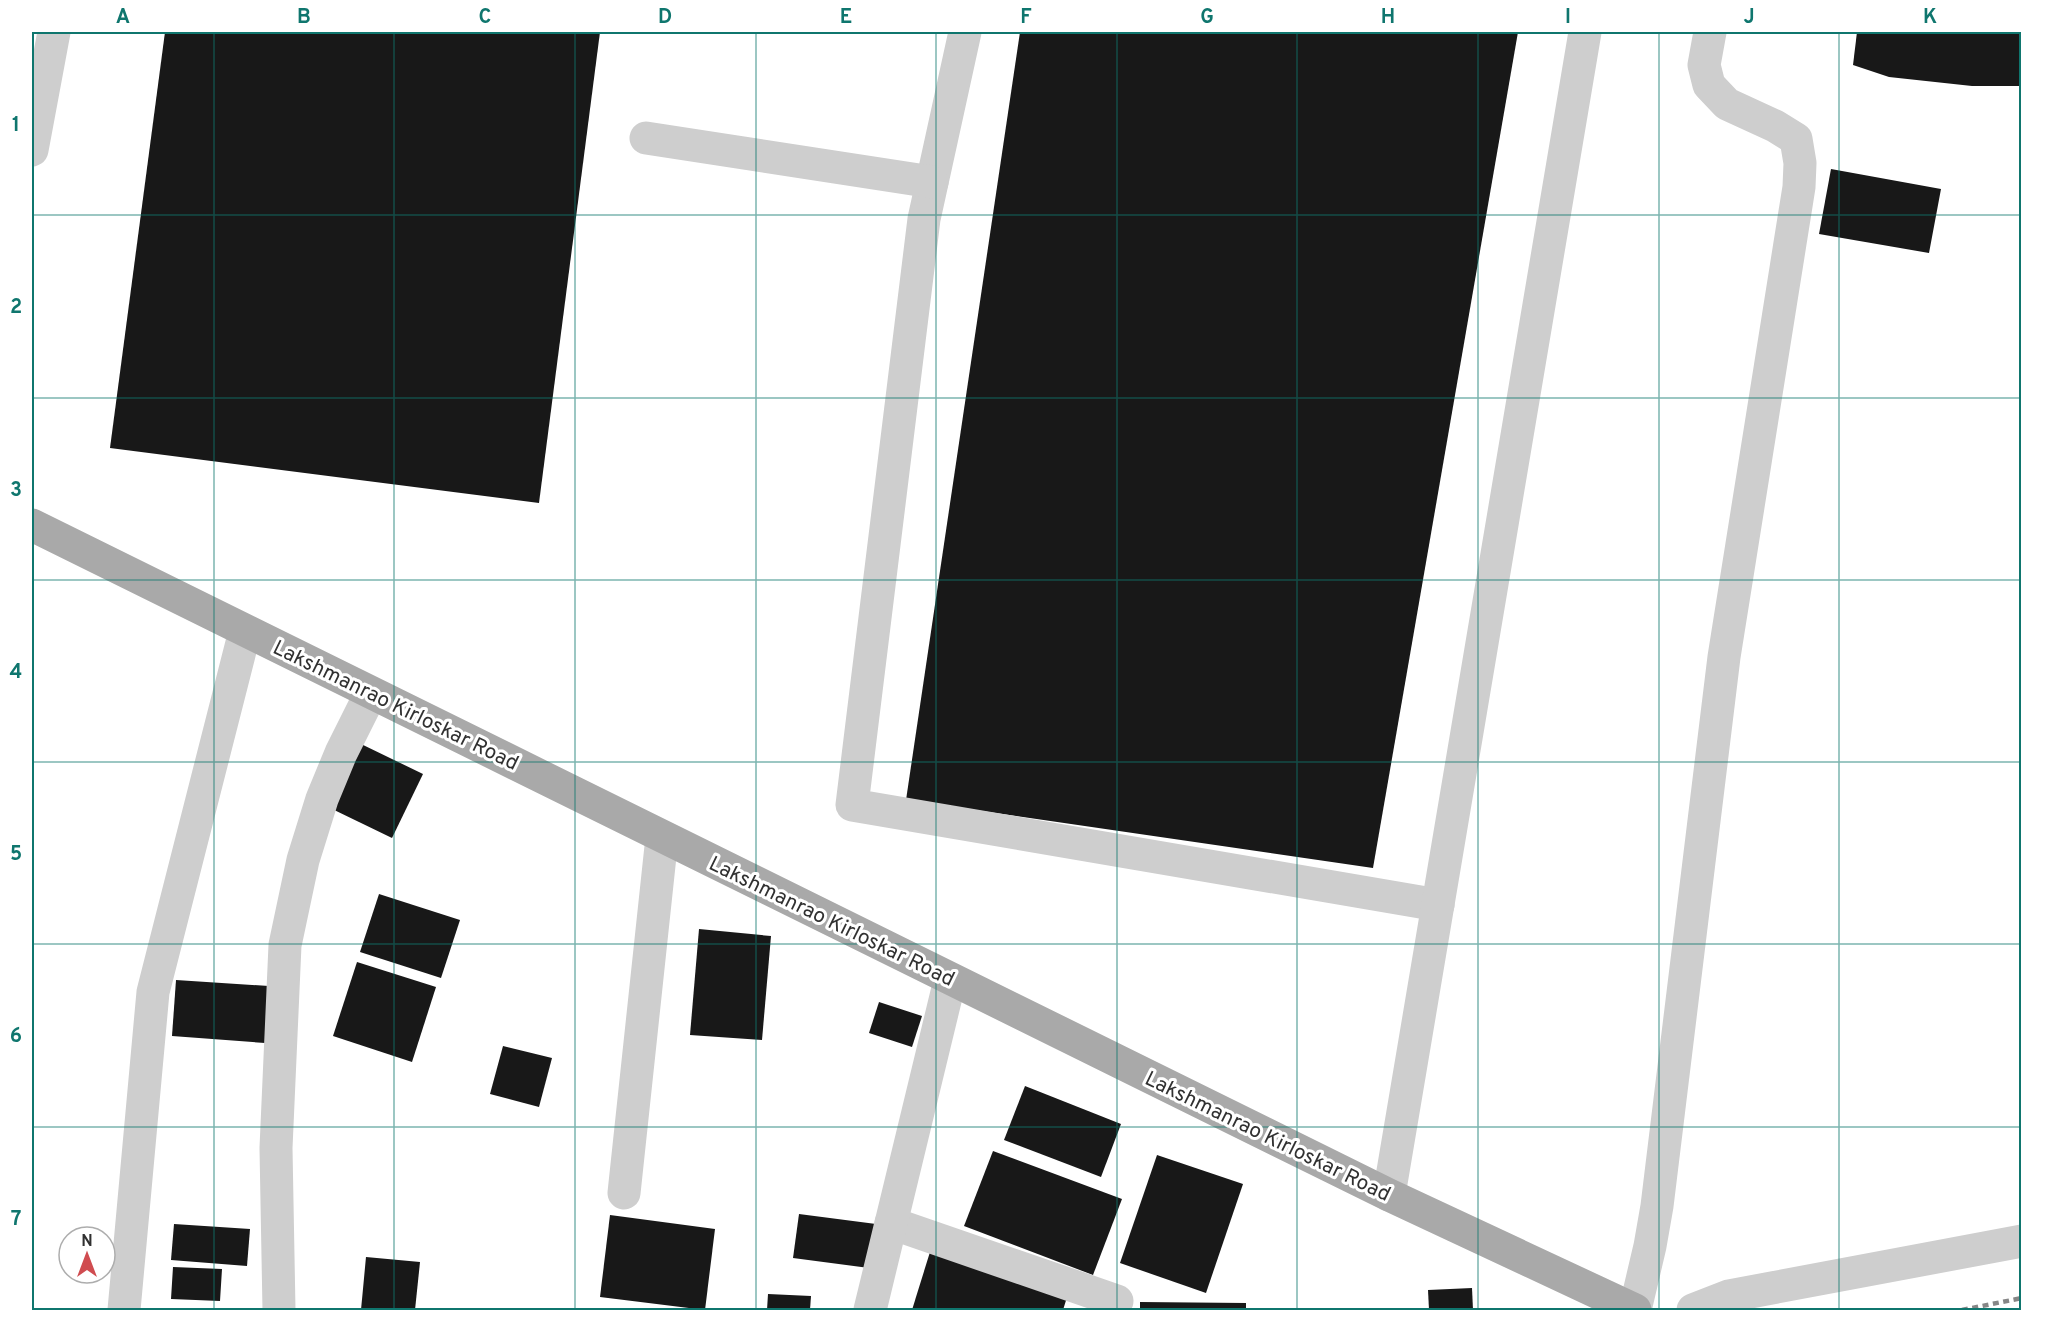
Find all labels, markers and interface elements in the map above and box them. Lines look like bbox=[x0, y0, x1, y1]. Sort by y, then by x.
text: A bbox=[116, 5, 130, 31]
text: B bbox=[297, 5, 311, 31]
text: C bbox=[479, 5, 491, 31]
text: D bbox=[658, 5, 672, 31]
text: E bbox=[840, 5, 852, 31]
text: F bbox=[1020, 5, 1032, 31]
text: G bbox=[1200, 5, 1214, 31]
text: H bbox=[1381, 5, 1395, 31]
text: I bbox=[1565, 5, 1571, 31]
text: J bbox=[1743, 5, 1755, 31]
text: K bbox=[1923, 5, 1937, 31]
text: 1 bbox=[12, 113, 20, 139]
text: 2 bbox=[10, 295, 22, 321]
text: 3 bbox=[10, 478, 22, 504]
street label: Lakshmanrao Kirloskar Road bbox=[268, 635, 523, 778]
text: 4 bbox=[10, 660, 22, 686]
text: 5 bbox=[10, 842, 22, 868]
street label: Lakshmanrao Kirloskar Road bbox=[704, 851, 959, 994]
text: 6 bbox=[10, 1024, 22, 1050]
street label: Lakshmanrao Kirloskar Road bbox=[1140, 1066, 1395, 1209]
text: 7 bbox=[11, 1207, 21, 1233]
north arrow bbox=[57, 1225, 117, 1285]
text: N bbox=[81, 1232, 93, 1252]

